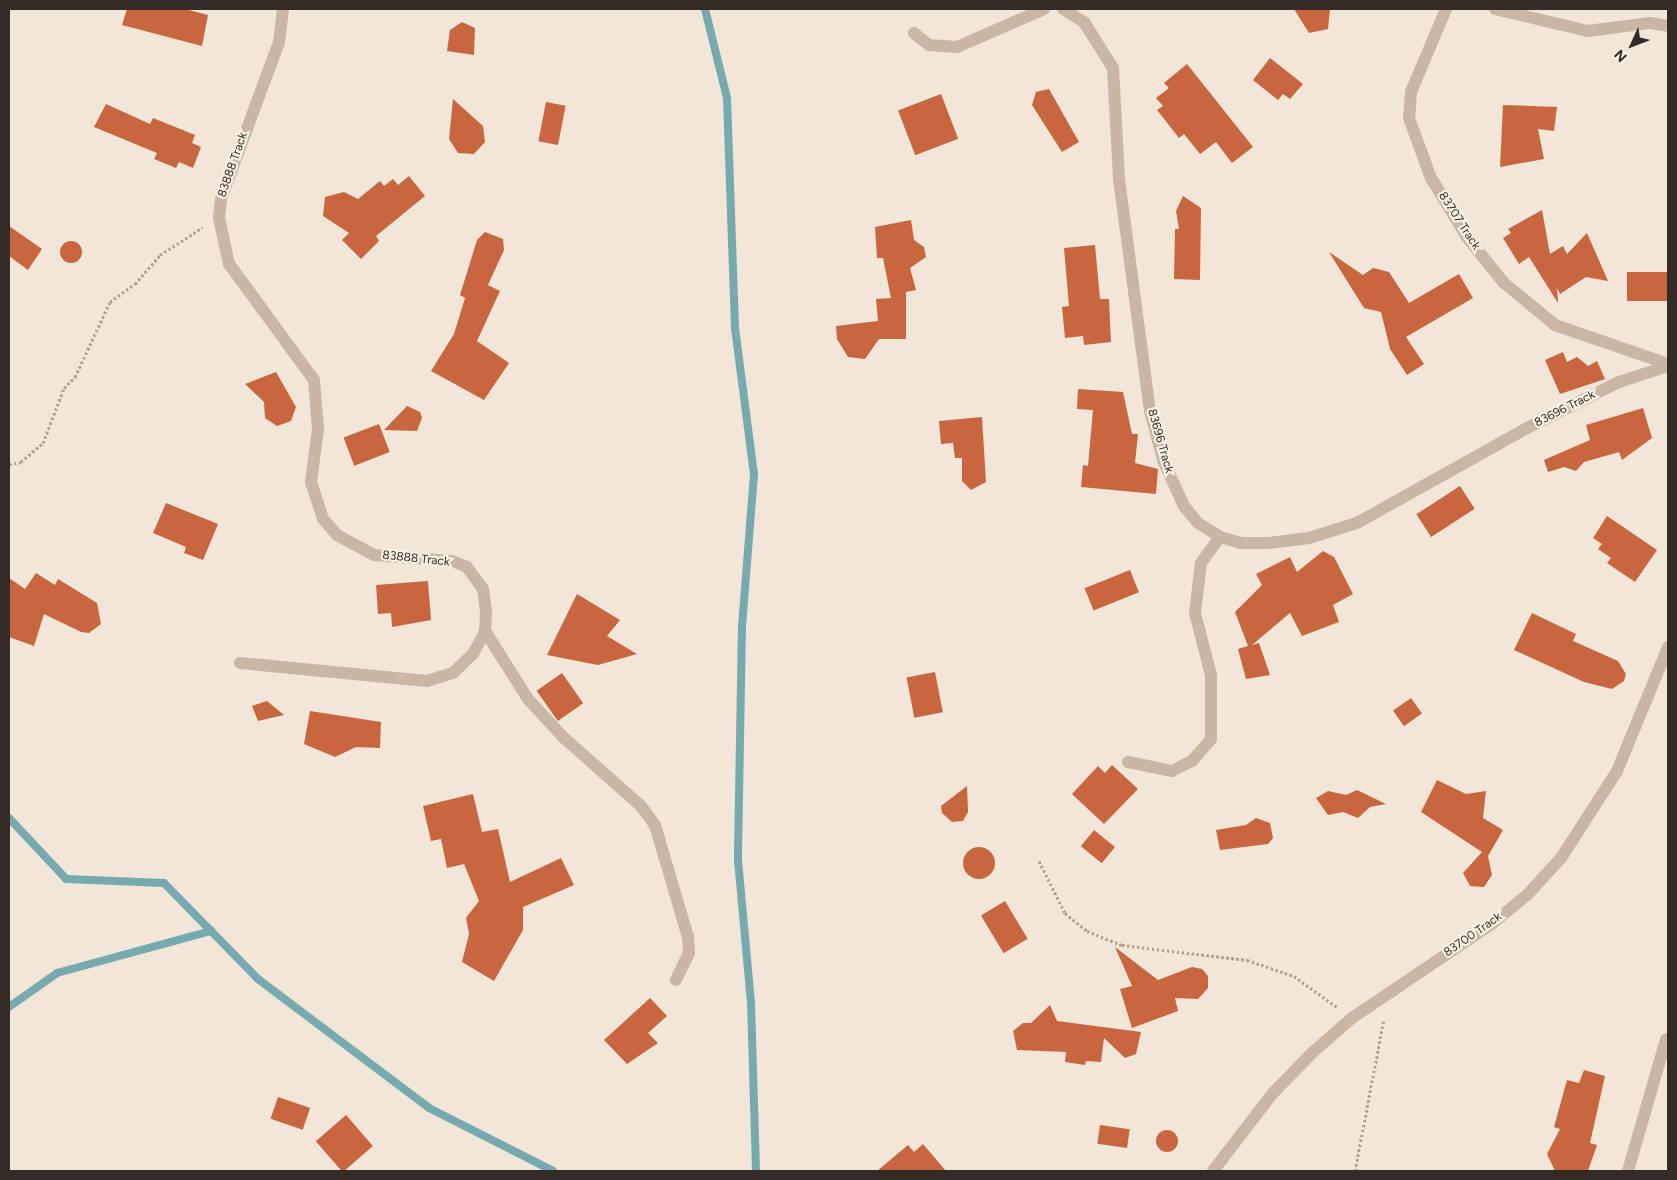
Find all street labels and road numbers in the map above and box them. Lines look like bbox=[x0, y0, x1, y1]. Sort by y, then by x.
street label: 83888 Track bbox=[215, 131, 251, 199]
street label: 83707 Track bbox=[1435, 189, 1483, 253]
street label: 83696 Track bbox=[1532, 388, 1598, 430]
street label: 83696 Track bbox=[1144, 407, 1176, 475]
street label: 83888 Track bbox=[382, 548, 450, 570]
street label: 83700 Track bbox=[1441, 910, 1505, 960]

